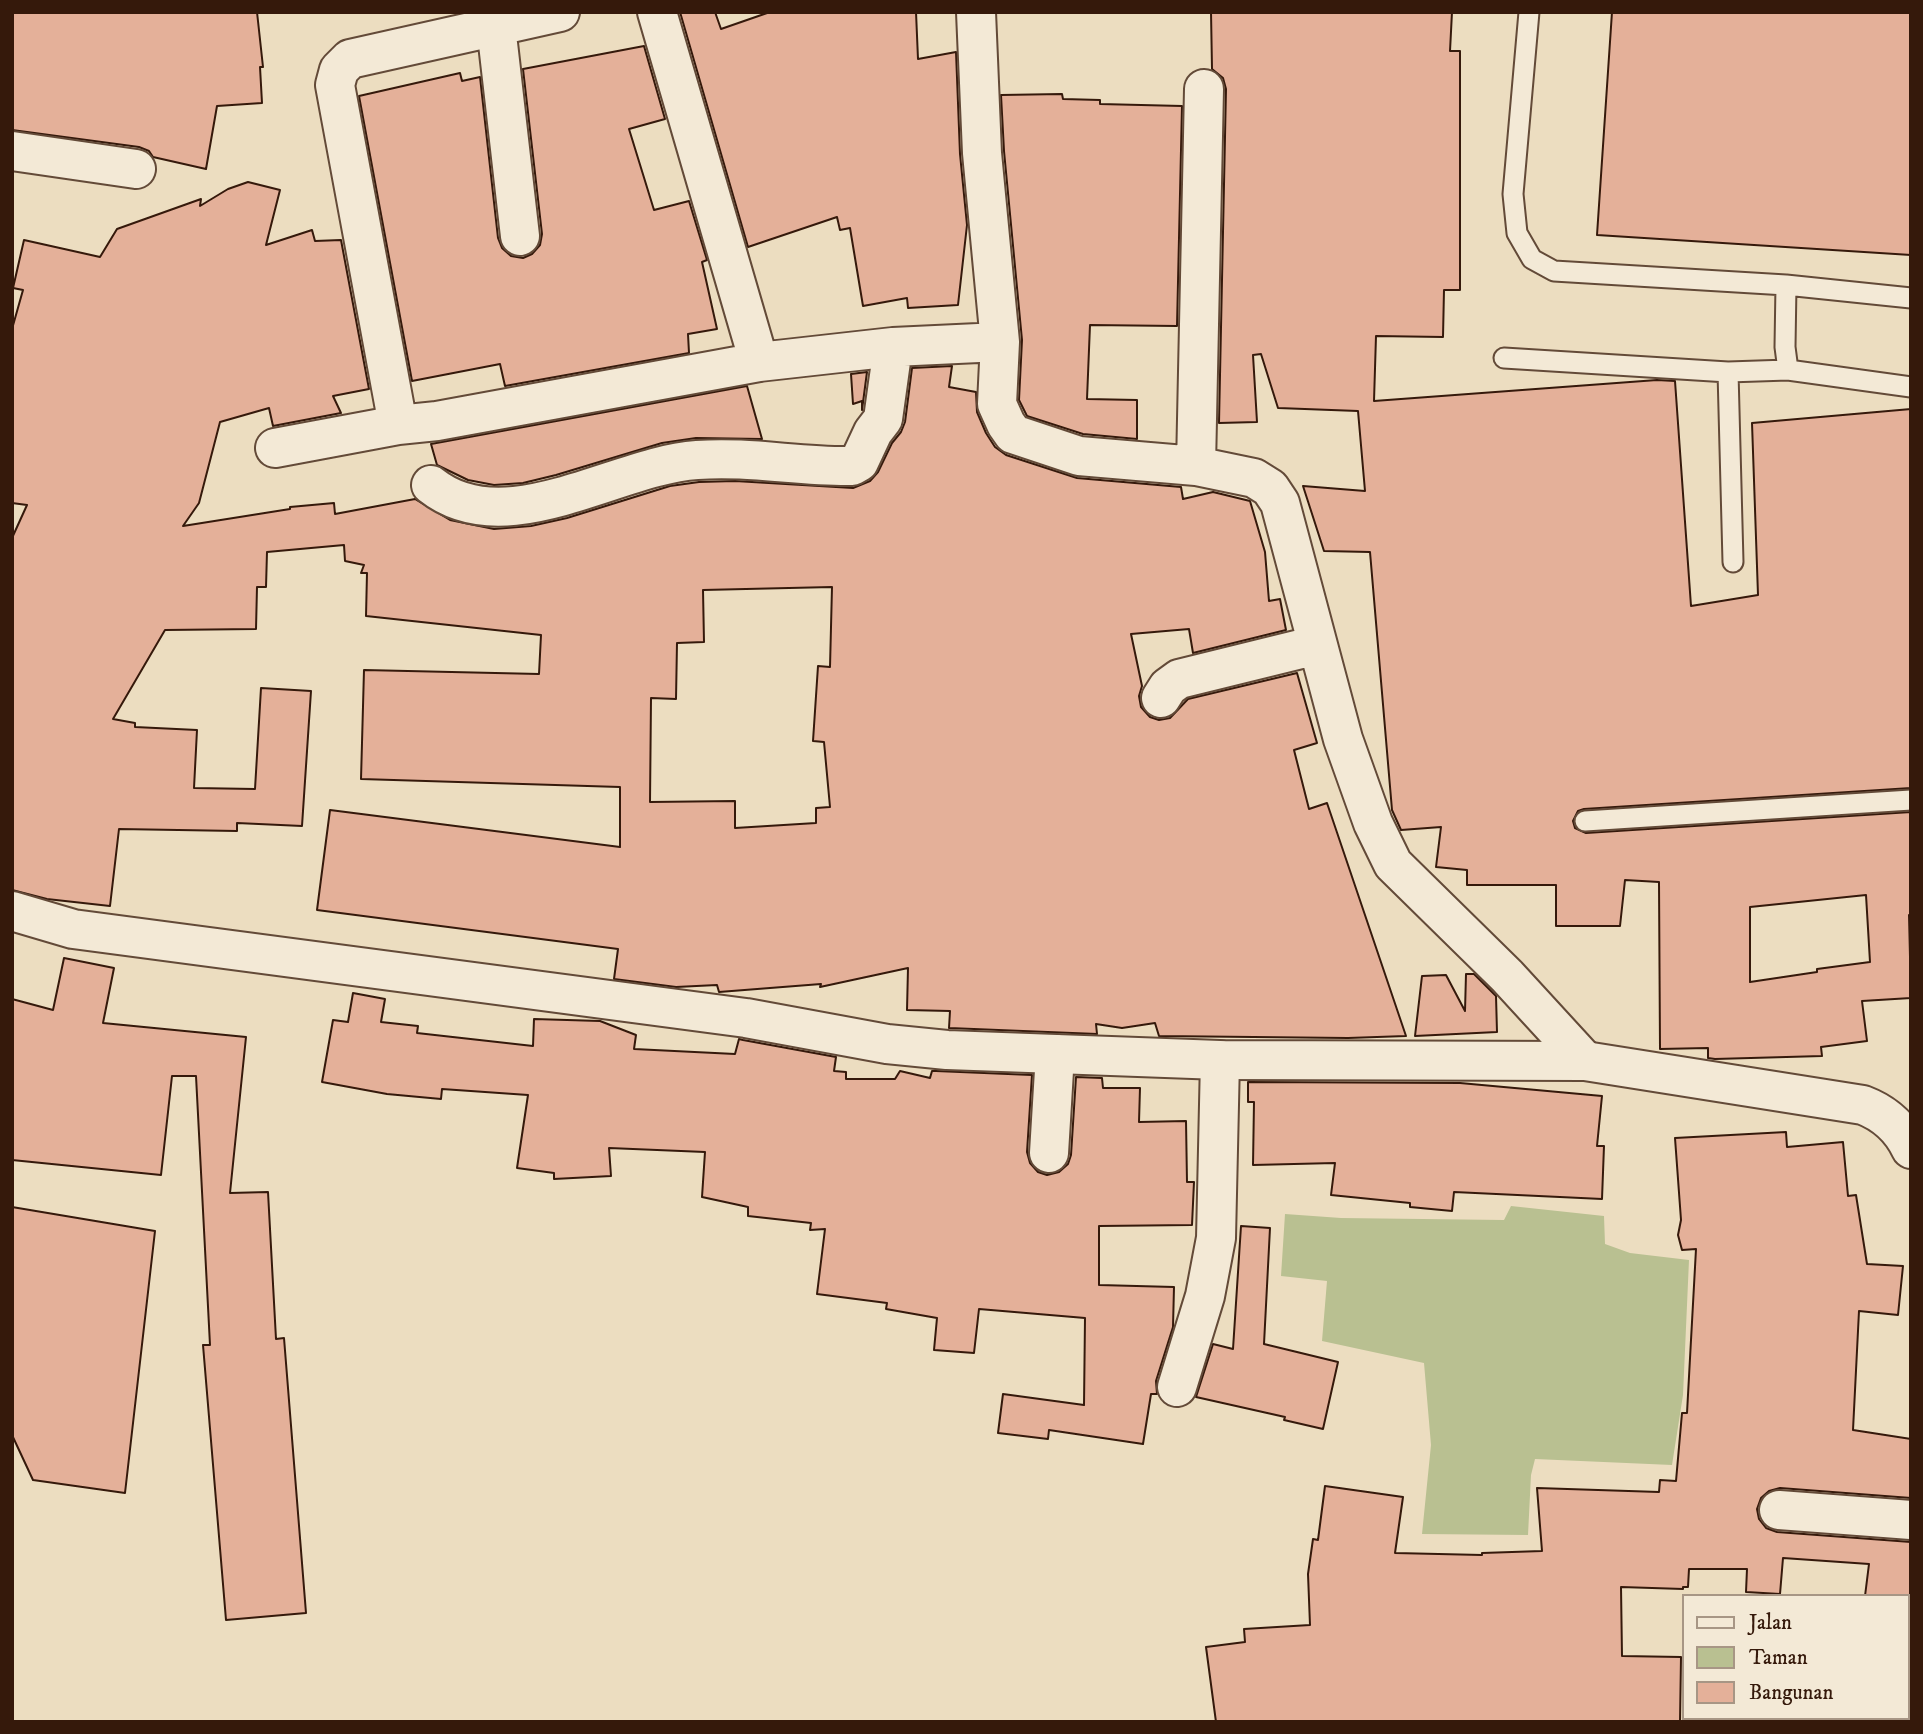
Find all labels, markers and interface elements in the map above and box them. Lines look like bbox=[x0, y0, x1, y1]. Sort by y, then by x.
legend bbox=[1682, 1594, 1909, 1720]
text: Jalan bbox=[1749, 1610, 1792, 1636]
text: Taman bbox=[1749, 1645, 1808, 1671]
text: Bangunan bbox=[1749, 1680, 1833, 1706]

